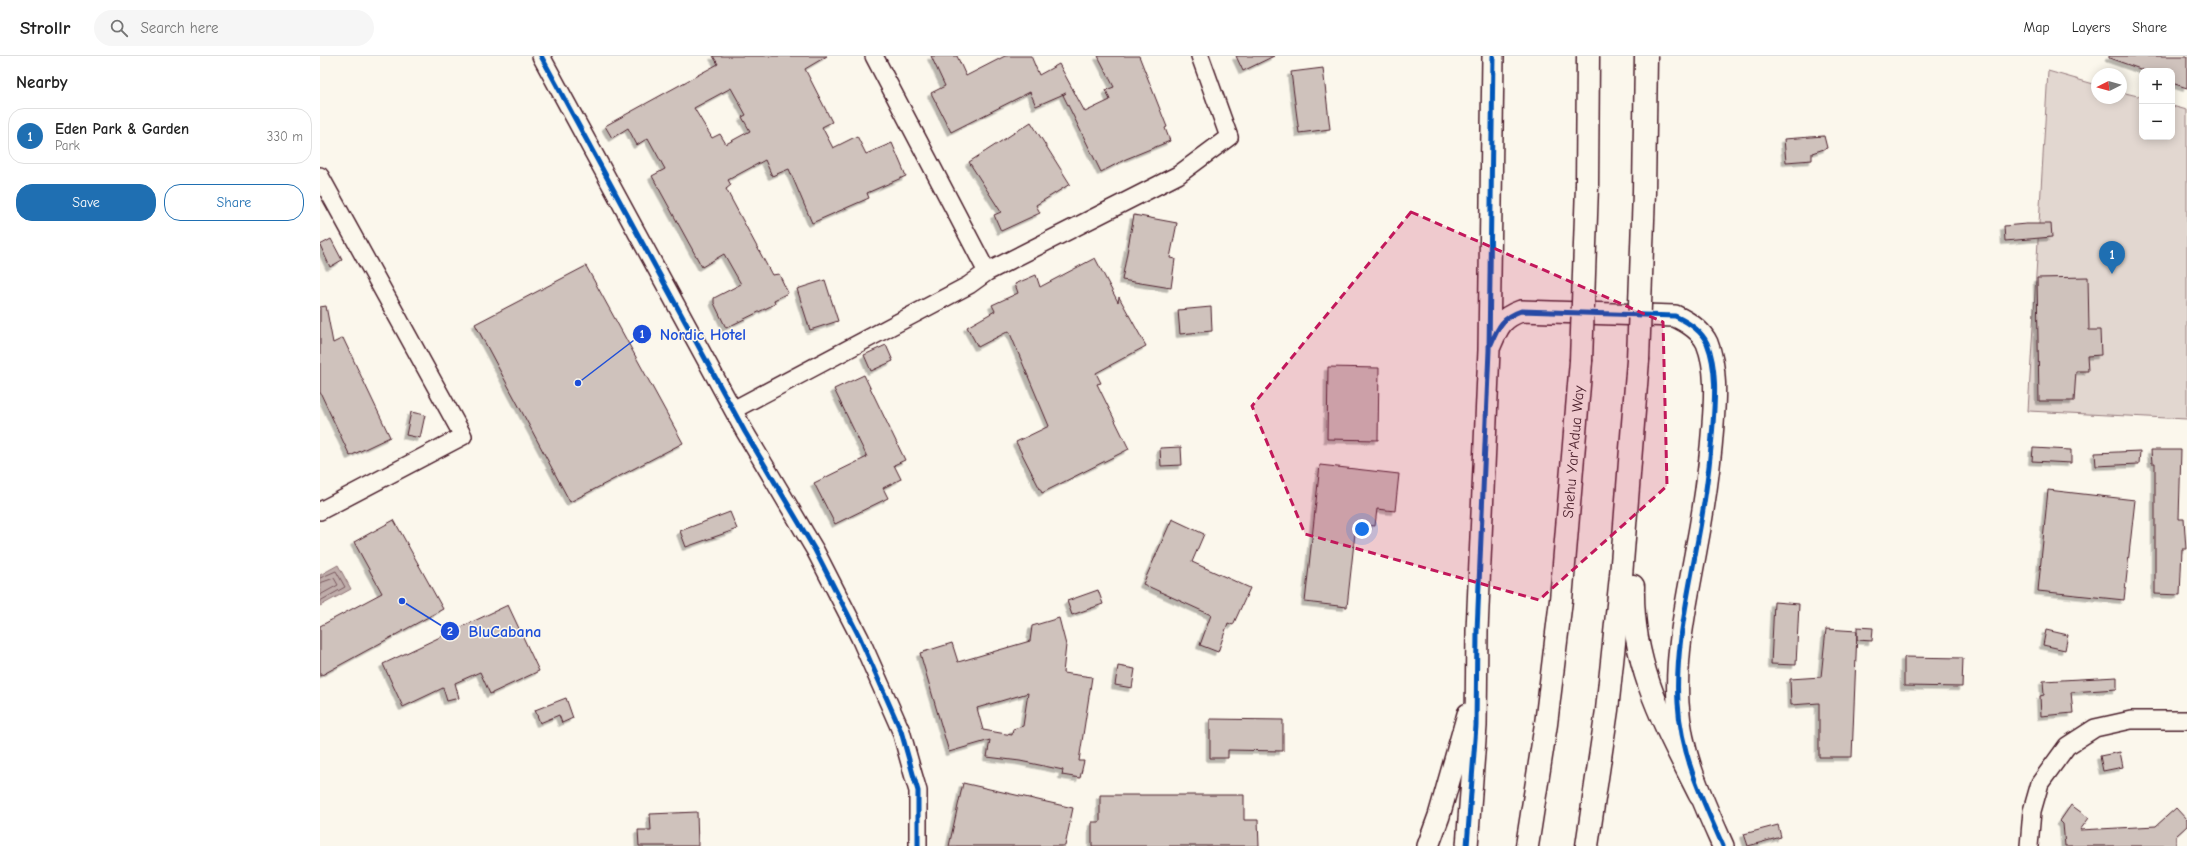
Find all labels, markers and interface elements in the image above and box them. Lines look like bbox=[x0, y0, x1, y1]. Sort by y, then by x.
search box bbox=[94, 10, 374, 46]
text: Strollr bbox=[20, 17, 70, 39]
icon: search bbox=[108, 17, 130, 39]
text: Search here bbox=[140, 19, 219, 37]
text: Map bbox=[2023, 19, 2050, 36]
text: Layers bbox=[2072, 19, 2110, 36]
text: Share bbox=[2132, 19, 2167, 36]
north arrow bbox=[2091, 68, 2127, 104]
map controls bbox=[2139, 68, 2175, 140]
button: + bbox=[2139, 68, 2175, 104]
text: Nearby bbox=[16, 73, 67, 92]
button: − bbox=[2139, 104, 2175, 140]
text: Eden Park & Garden bbox=[55, 120, 189, 138]
text: 1 bbox=[27, 129, 33, 144]
text: 330 m bbox=[267, 129, 303, 144]
text: Park bbox=[55, 138, 80, 153]
button: Save bbox=[16, 184, 156, 221]
button: Share bbox=[164, 184, 304, 221]
pin: 1 bbox=[2099, 241, 2125, 274]
callout: Nordic Hotel bbox=[632, 320, 754, 348]
text: Nordic Hotel bbox=[660, 326, 746, 344]
text: 1 bbox=[640, 327, 645, 341]
street label: Shehu Yar'Adua Way bbox=[1559, 385, 1588, 519]
your location bbox=[1352, 519, 1372, 539]
callout: BluCabana bbox=[440, 617, 549, 645]
text: BluCabana bbox=[469, 623, 541, 641]
text: 2 bbox=[447, 624, 453, 638]

